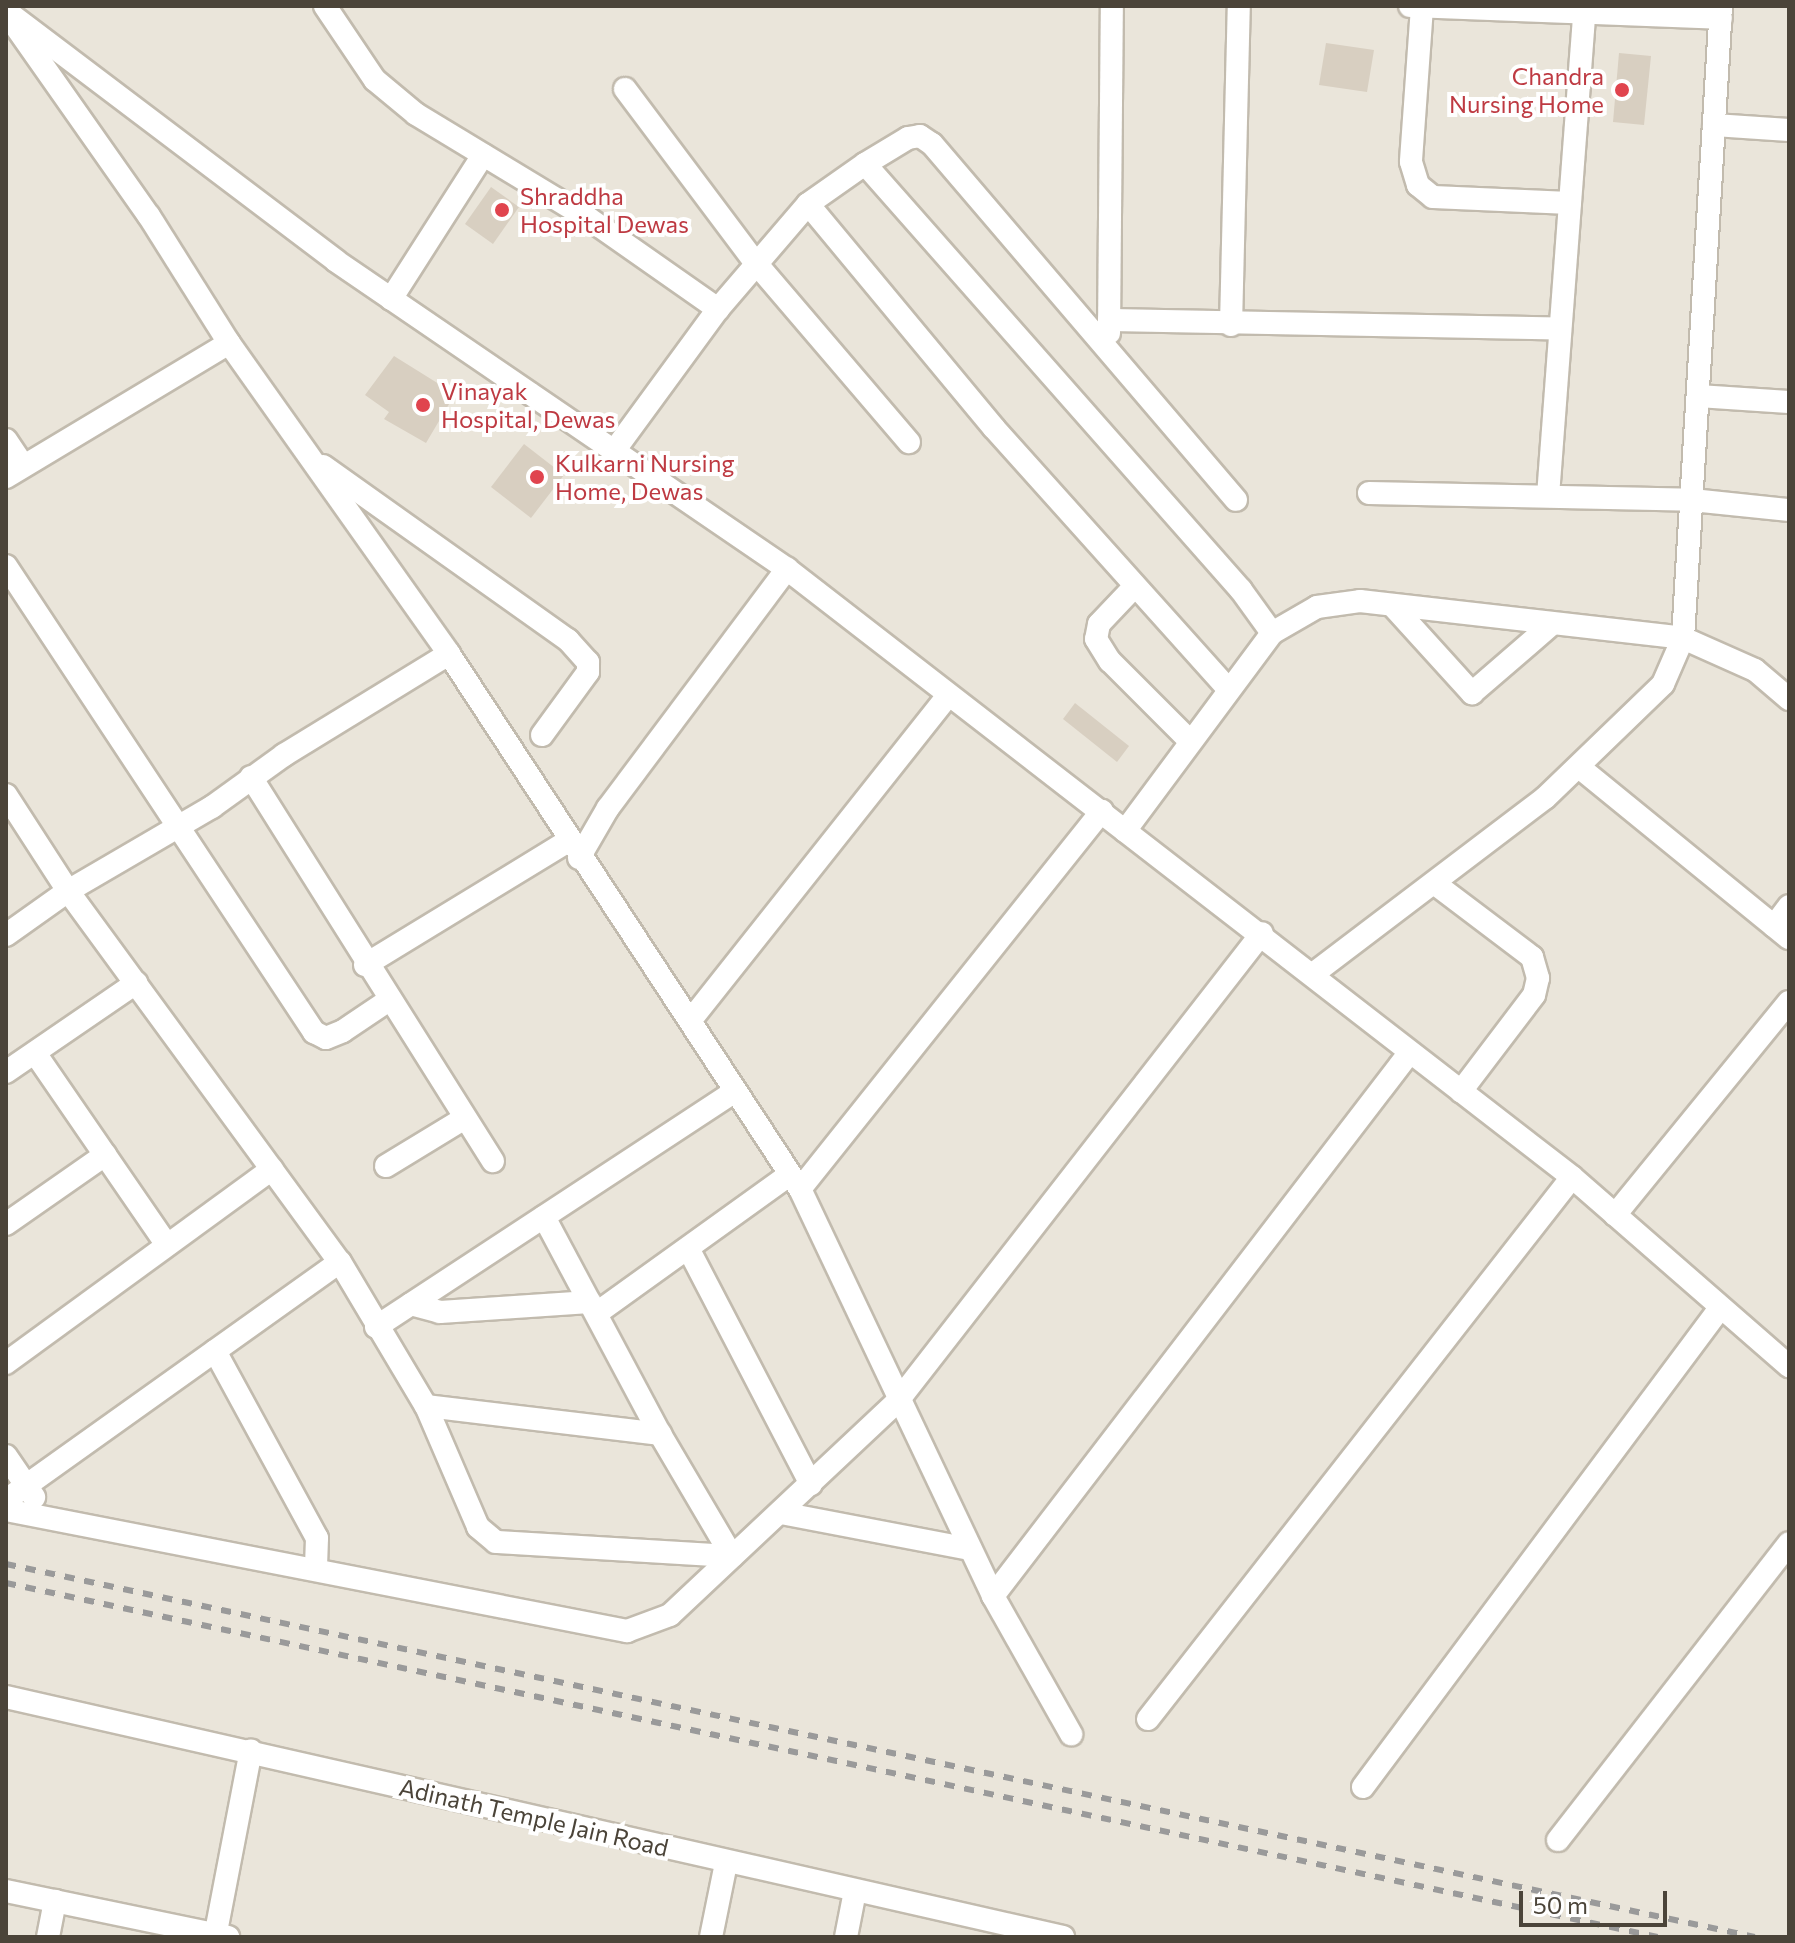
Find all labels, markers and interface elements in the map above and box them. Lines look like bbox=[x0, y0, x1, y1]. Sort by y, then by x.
place label: Chandra Nursing Home bbox=[1449, 62, 1604, 118]
marker: Chandra Nursing Home bbox=[1611, 79, 1633, 101]
place label: Shraddha Hospital Dewas bbox=[520, 182, 689, 238]
marker: Shraddha Hospital Dewas bbox=[491, 199, 513, 221]
place label: Vinayak Hospital, Dewas bbox=[441, 377, 615, 433]
marker: Vinayak Hospital, Dewas bbox=[412, 394, 434, 416]
place label: Kulkarni Nursing Home, Dewas bbox=[555, 449, 734, 505]
marker: Kulkarni Nursing Home, Dewas bbox=[526, 466, 548, 488]
street label: Adinath Temple Jain Road bbox=[397, 1772, 671, 1862]
scale bar bbox=[1523, 1875, 1671, 1925]
text: 50 m bbox=[1533, 1890, 1588, 1919]

